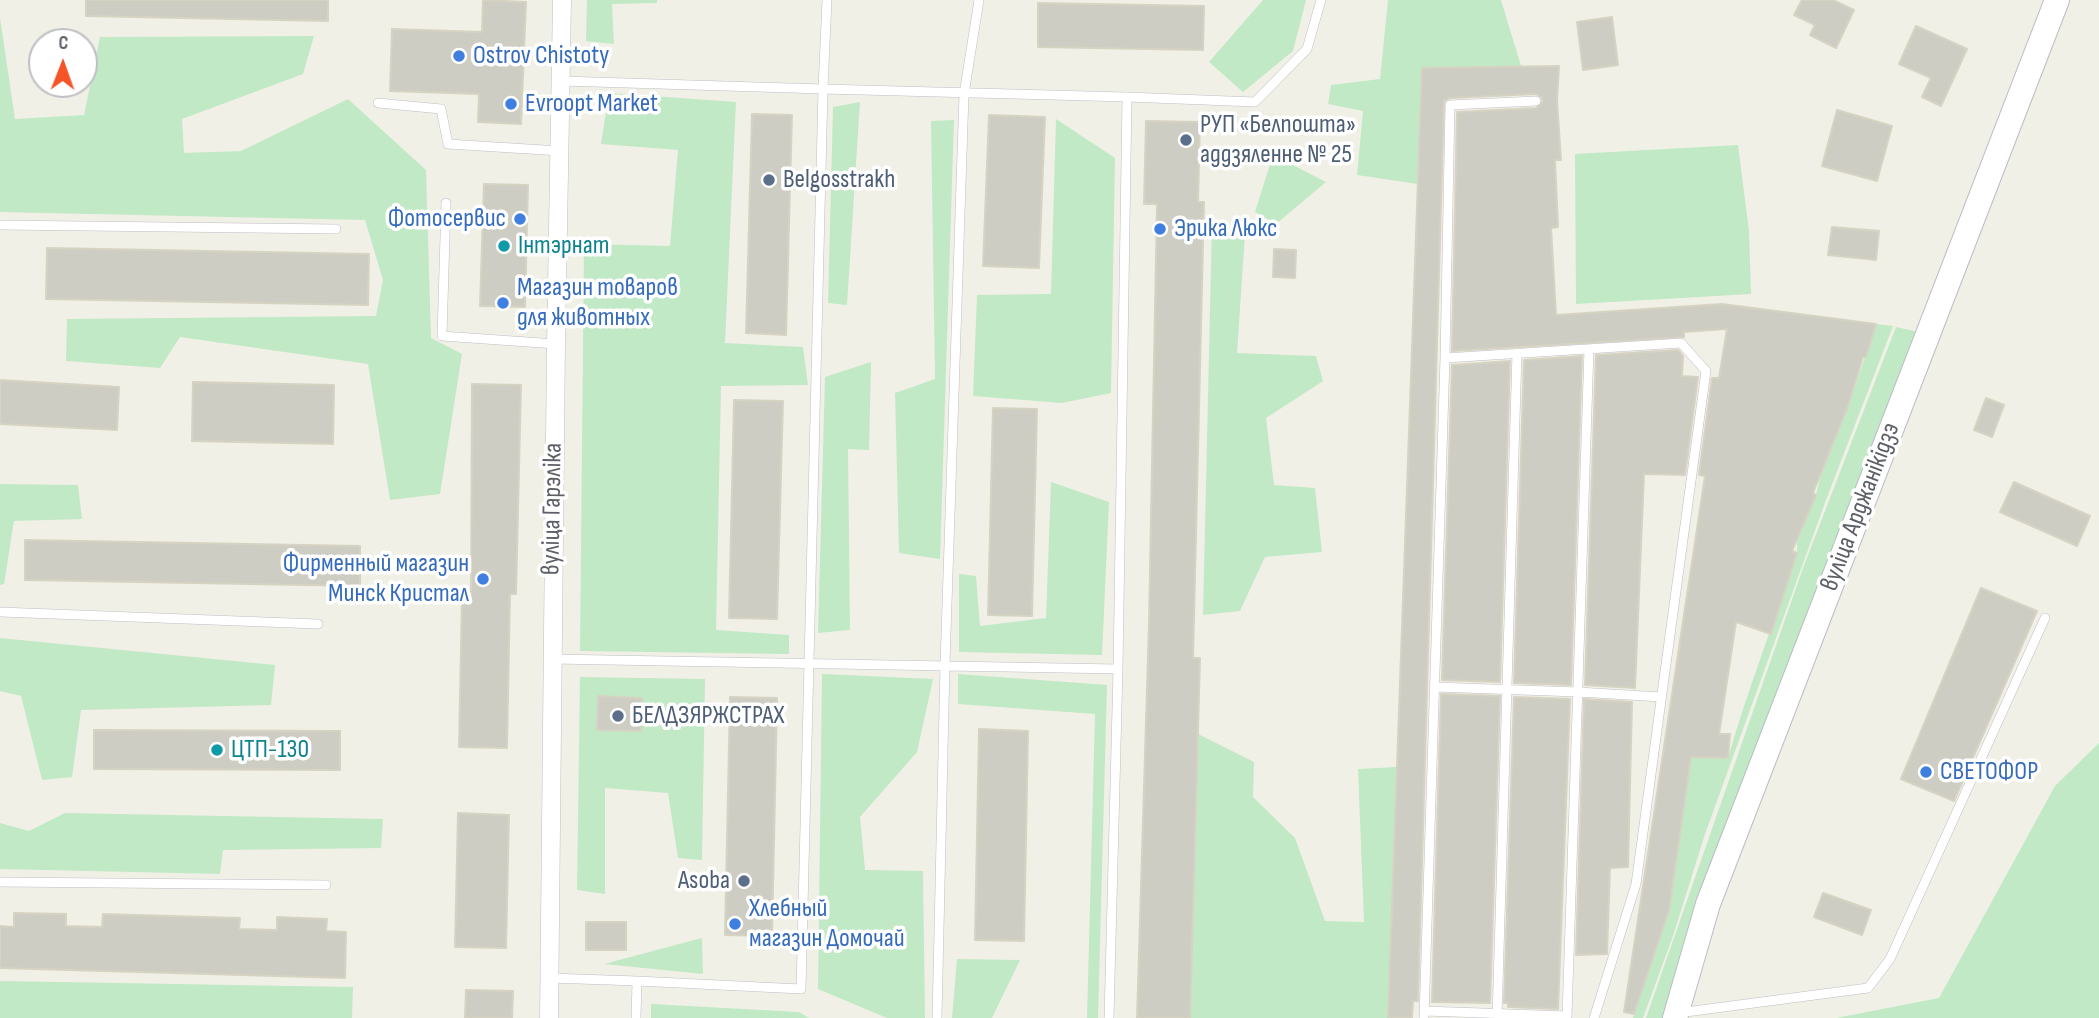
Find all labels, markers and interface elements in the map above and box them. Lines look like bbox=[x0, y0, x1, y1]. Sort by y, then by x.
north arrow bbox=[28, 28, 98, 98]
text: С bbox=[58, 32, 68, 55]
place label: Ostrov Chistoty bbox=[473, 40, 609, 72]
marker: Ostrov Chistoty bbox=[451, 48, 467, 64]
place label: Evroopt Market bbox=[525, 88, 658, 120]
marker: Evroopt Market bbox=[503, 96, 519, 112]
place label: РУП «Белпошта» аддзяленне № 25 bbox=[1200, 109, 1356, 170]
marker: РУП «Белпошта» аддзяленне № 25 bbox=[1178, 132, 1194, 148]
place label: Belgosstrakh bbox=[783, 164, 895, 196]
marker: Belgosstrakh bbox=[761, 172, 777, 188]
place label: Фотосервис bbox=[388, 203, 506, 235]
marker: Фотосервис bbox=[512, 211, 528, 227]
place label: Эрика Люкс bbox=[1174, 213, 1277, 245]
marker: Эрика Люкс bbox=[1152, 221, 1168, 237]
place label: Інтэрнат bbox=[518, 230, 609, 262]
marker: Інтэрнат bbox=[496, 238, 512, 254]
place label: Магазин товаров для животных bbox=[517, 272, 678, 334]
marker: Магазин товаров для животных bbox=[495, 295, 511, 311]
street label: вуліца Арджанікідзэ bbox=[1815, 418, 1907, 596]
street label: вуліца Гарэліка bbox=[536, 443, 570, 575]
place label: Фирменный магазин Минск Кристал bbox=[283, 548, 469, 610]
marker: Фирменный магазин Минск Кристал bbox=[475, 571, 491, 587]
place label: БЕЛДЗЯРЖСТРАХ bbox=[632, 700, 785, 732]
marker: БЕЛДЗЯРЖСТРАХ bbox=[610, 708, 626, 724]
place label: ЦТП-130 bbox=[231, 734, 309, 766]
marker: ЦТП-130 bbox=[209, 742, 225, 758]
place label: СВЕТОФОР bbox=[1940, 756, 2038, 788]
marker: СВЕТОФОР bbox=[1918, 764, 1934, 780]
place label: Asoba bbox=[678, 865, 730, 897]
marker: Asoba bbox=[736, 873, 752, 889]
place label: Хлебный магазин Домочай bbox=[749, 893, 905, 954]
marker: Хлебный магазин Домочай bbox=[727, 916, 743, 932]

